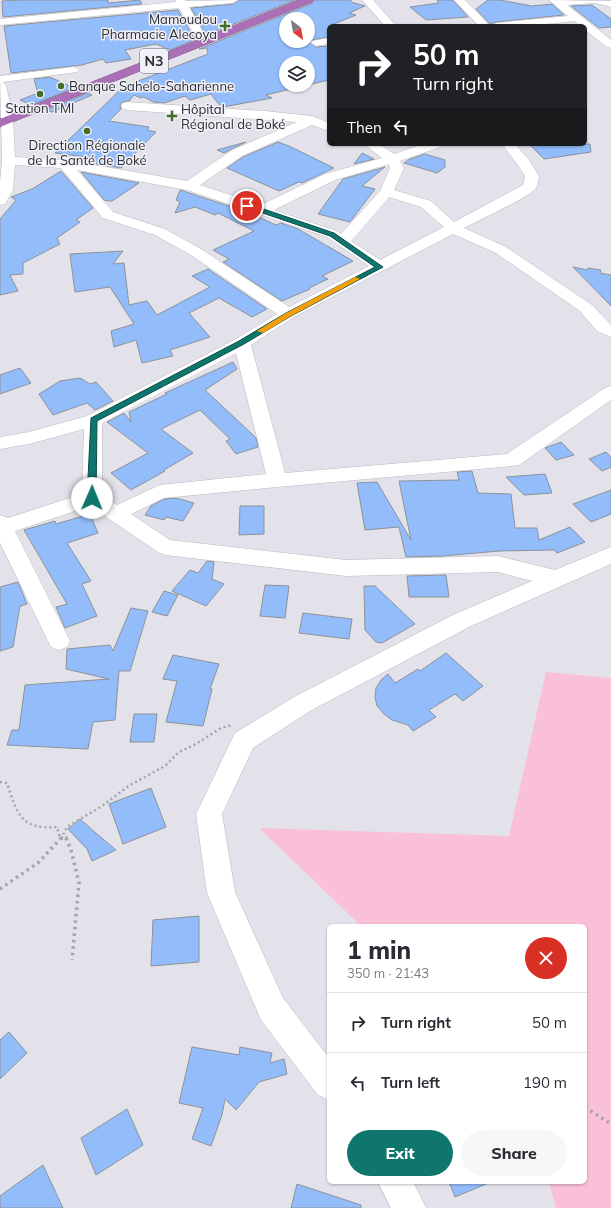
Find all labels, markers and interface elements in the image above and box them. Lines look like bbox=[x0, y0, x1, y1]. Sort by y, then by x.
place label: Mamoudou Pharmacie Alecoya bbox=[101, 11, 217, 42]
north arrow bbox=[279, 12, 315, 48]
map controls bbox=[279, 12, 315, 92]
marker: Mamoudou Pharmacie Alecoya bbox=[220, 21, 230, 31]
text: 50 m bbox=[413, 37, 479, 72]
icon: right bbox=[347, 40, 399, 92]
road number: N3 bbox=[140, 49, 168, 73]
button: layers bbox=[279, 56, 315, 92]
text: Turn right bbox=[413, 72, 493, 95]
place label: Banque Sahelo-Saharienne bbox=[69, 78, 234, 94]
marker: Banque Sahelo-Saharienne bbox=[56, 81, 66, 91]
marker: Station TMI bbox=[35, 89, 45, 99]
place label: Station TMI bbox=[6, 100, 74, 116]
place label: Hôpital Régional de Boké bbox=[181, 101, 285, 132]
marker: Hôpital Régional de Boké bbox=[166, 110, 178, 122]
icon: left bbox=[390, 116, 412, 138]
text: Then bbox=[347, 118, 382, 137]
marker: Direction Régionale de la Santé de Boké bbox=[82, 126, 92, 136]
place label: Direction Régionale de la Santé de Boké bbox=[27, 137, 147, 168]
pin bbox=[230, 189, 264, 223]
icon: arrive bbox=[236, 195, 258, 217]
position arrow bbox=[71, 477, 113, 519]
text: 1 min bbox=[347, 935, 411, 965]
button: close bbox=[525, 937, 567, 979]
text: 350 m · 21:43 bbox=[347, 965, 429, 981]
icon: right bbox=[347, 1012, 369, 1034]
text: Turn right bbox=[381, 1013, 451, 1032]
text: 50 m bbox=[532, 1013, 567, 1032]
icon: left bbox=[347, 1072, 369, 1094]
text: Turn left bbox=[381, 1073, 440, 1092]
text: 190 m bbox=[523, 1073, 567, 1092]
button: Exit bbox=[347, 1130, 453, 1176]
button: Share bbox=[461, 1130, 567, 1176]

